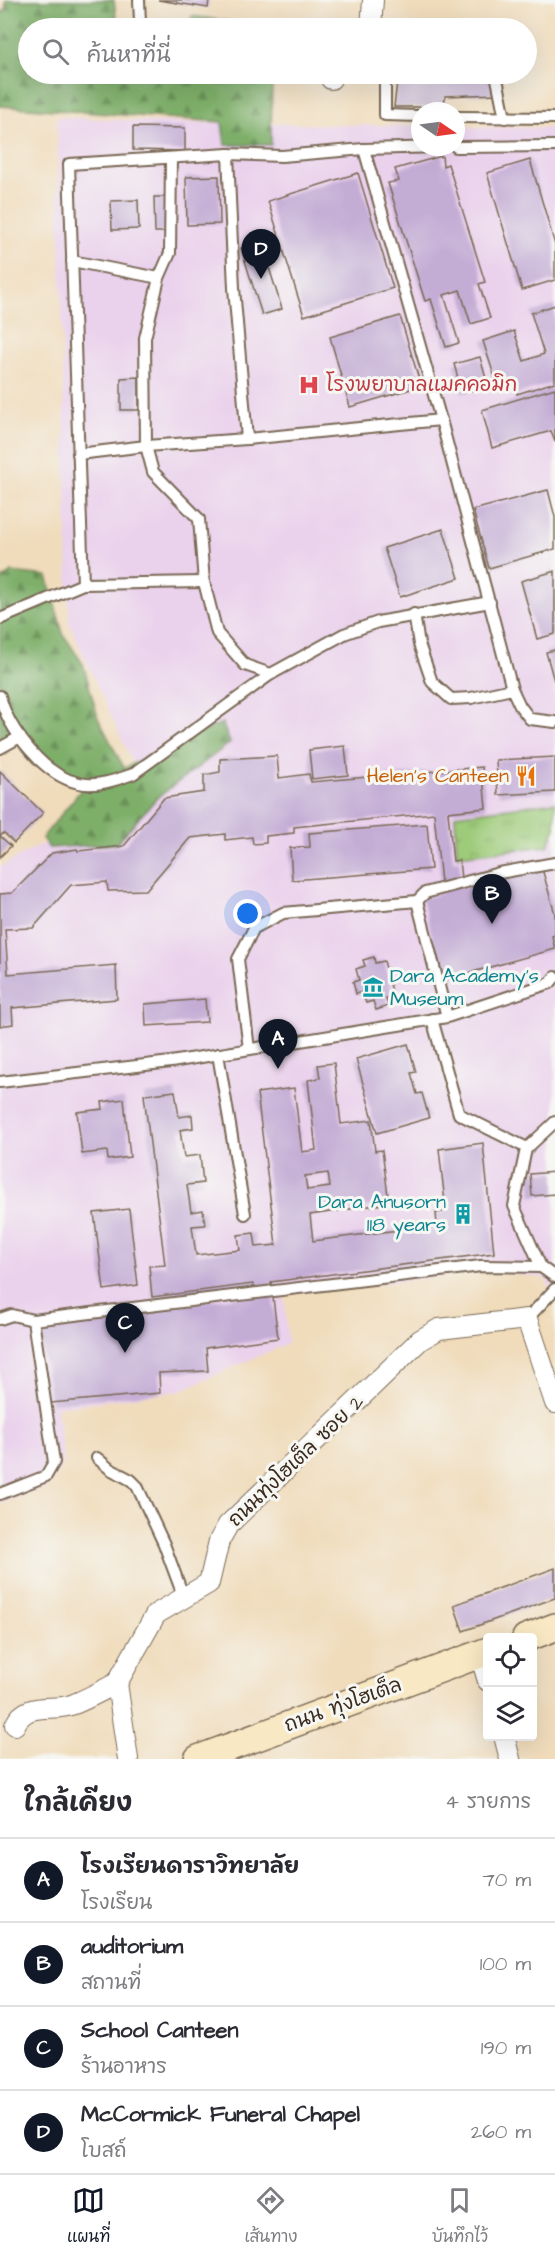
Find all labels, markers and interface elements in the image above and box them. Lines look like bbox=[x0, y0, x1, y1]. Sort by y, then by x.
search box bbox=[18, 18, 537, 84]
icon: search bbox=[39, 35, 72, 68]
text: ค้นหาที่นี่ bbox=[87, 40, 171, 71]
north arrow bbox=[411, 102, 465, 156]
pin: D bbox=[242, 230, 280, 279]
place label: โรงพยาบาลแมคคอมิก bbox=[326, 371, 517, 399]
hospital icon: โรงพยาบาลแมคคอมิก bbox=[297, 373, 321, 397]
place label: Helen's Canteen bbox=[367, 762, 509, 790]
restaurant icon: Helen's Canteen bbox=[514, 764, 538, 788]
pin: B bbox=[472, 874, 512, 924]
your location bbox=[233, 899, 262, 928]
place label: Dara Academy's Museum bbox=[390, 962, 539, 1013]
museum icon: Dara Academy's Museum bbox=[361, 975, 385, 999]
pin: A bbox=[258, 1020, 298, 1069]
place label: Dara Anusorn 118 years bbox=[318, 1188, 446, 1240]
building icon: Dara Anusorn 118 years bbox=[451, 1202, 475, 1226]
pin: C bbox=[106, 1304, 144, 1353]
street label: ถนนทุ่งโฮเต็ล ซอย 2 bbox=[222, 1388, 371, 1534]
map controls bbox=[483, 1633, 537, 1741]
button: locate bbox=[483, 1633, 537, 1687]
street label: ถนน ทุ่งโฮเต็ล bbox=[281, 1671, 406, 1740]
button: layers bbox=[483, 1687, 537, 1741]
text: ใกล้เคียง bbox=[24, 1785, 132, 1821]
text: 4 รายการ bbox=[445, 1788, 531, 1816]
text: โรงเรียนดาราวิทยาลัย bbox=[81, 1851, 299, 1882]
text: A bbox=[37, 1866, 50, 1894]
text: 70 m bbox=[483, 1866, 531, 1894]
text: โรงเรียน bbox=[81, 1889, 152, 1917]
text: auditorium bbox=[81, 1931, 183, 1962]
text: B bbox=[36, 1950, 51, 1978]
text: 100 m bbox=[480, 1950, 531, 1978]
text: สถานที่ bbox=[81, 1969, 141, 1997]
text: School Canteen bbox=[81, 2015, 238, 2046]
text: C bbox=[36, 2034, 51, 2062]
text: 190 m bbox=[481, 2034, 531, 2062]
text: ร้านอาหาร bbox=[81, 2053, 167, 2081]
text: McCormick Funeral Chapel bbox=[81, 2099, 360, 2130]
text: D bbox=[37, 2118, 50, 2146]
text: 260 m bbox=[471, 2118, 531, 2146]
text: โบสถ์ bbox=[81, 2137, 127, 2165]
tab: แผนที่ bbox=[67, 2184, 110, 2248]
tab: เส้นทาง bbox=[244, 2184, 297, 2248]
tab: บันทึกไว้ bbox=[432, 2184, 488, 2248]

